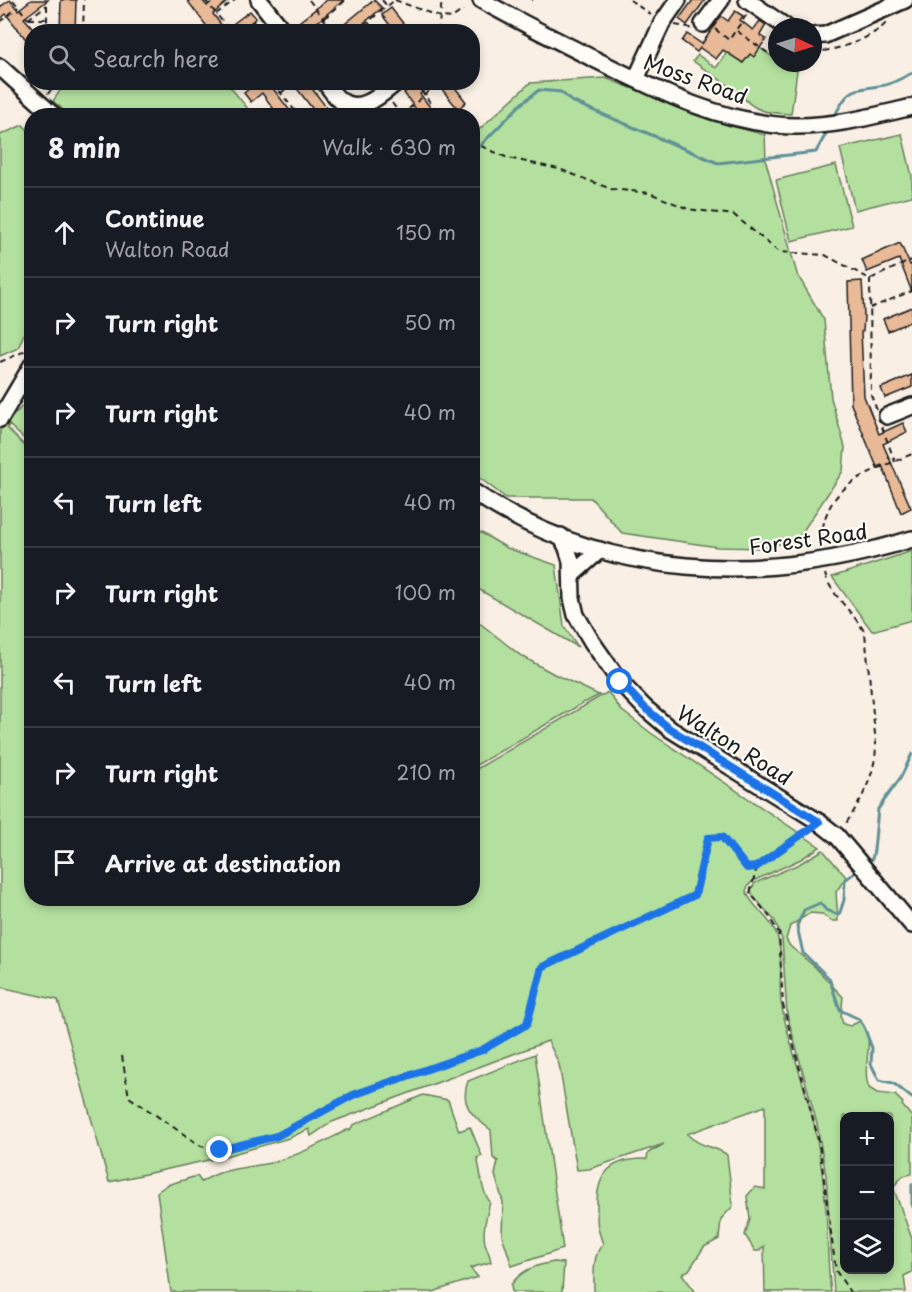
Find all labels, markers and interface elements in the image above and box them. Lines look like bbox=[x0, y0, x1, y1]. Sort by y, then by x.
north arrow bbox=[768, 18, 822, 72]
search box bbox=[24, 24, 480, 90]
icon: search bbox=[45, 41, 78, 74]
text: Search here bbox=[93, 41, 219, 74]
street label: Moss Road bbox=[640, 44, 752, 112]
text: 8 min bbox=[48, 128, 121, 167]
text: Walk · 630 m bbox=[322, 132, 456, 162]
text: Continue bbox=[105, 201, 204, 234]
icon: ahead bbox=[48, 216, 81, 249]
text: 150 m bbox=[396, 217, 456, 247]
text: Walton Road bbox=[105, 234, 230, 264]
icon: right bbox=[48, 306, 81, 339]
text: Turn right bbox=[105, 306, 218, 339]
text: 50 m bbox=[404, 307, 456, 337]
icon: right bbox=[48, 396, 81, 429]
text: Turn right bbox=[105, 396, 218, 429]
text: 40 m bbox=[404, 397, 456, 427]
icon: left bbox=[48, 486, 81, 519]
text: Turn left bbox=[105, 486, 202, 519]
text: 40 m bbox=[404, 487, 456, 517]
street label: Forest Road bbox=[747, 514, 869, 562]
icon: right bbox=[48, 576, 81, 609]
text: Turn right bbox=[105, 576, 218, 609]
text: 100 m bbox=[395, 577, 456, 607]
icon: left bbox=[48, 666, 81, 699]
text: Turn left bbox=[105, 666, 202, 699]
text: 40 m bbox=[404, 667, 456, 697]
route start bbox=[606, 668, 632, 694]
street label: Walton Road bbox=[671, 696, 799, 792]
icon: right bbox=[48, 756, 81, 789]
text: Turn right bbox=[105, 756, 218, 789]
text: 210 m bbox=[397, 757, 456, 787]
icon: arrive bbox=[48, 846, 81, 879]
text: Arrive at destination bbox=[105, 846, 341, 879]
map controls bbox=[840, 1112, 894, 1274]
button: + bbox=[840, 1112, 894, 1166]
route end bbox=[206, 1136, 232, 1162]
button: − bbox=[840, 1166, 894, 1220]
button: layers bbox=[840, 1220, 894, 1274]

